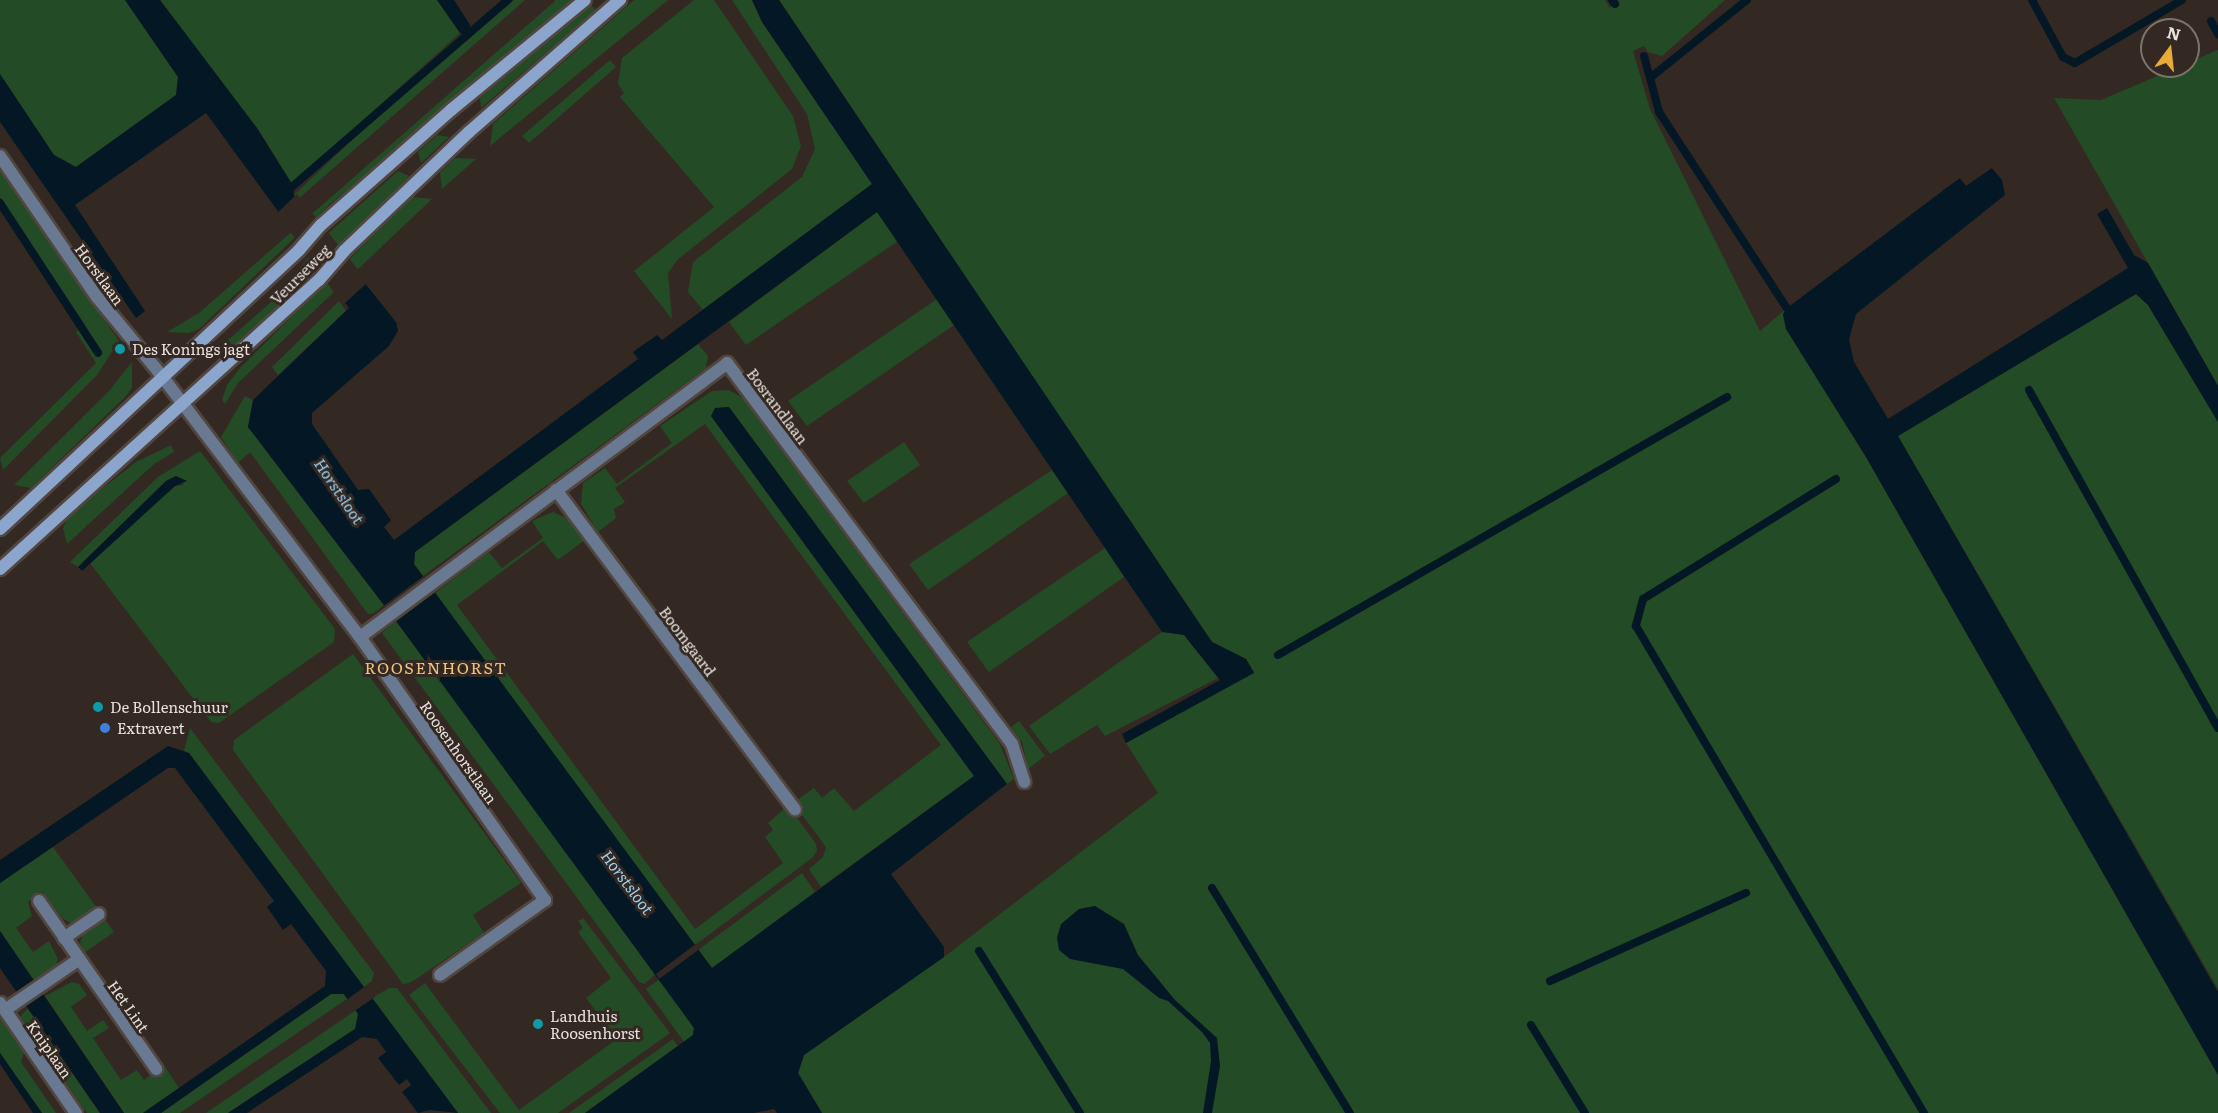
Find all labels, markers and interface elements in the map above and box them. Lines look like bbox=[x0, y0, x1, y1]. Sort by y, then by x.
north arrow bbox=[2140, 18, 2200, 78]
text: N bbox=[2165, 19, 2184, 46]
street label: Horstlaan bbox=[72, 240, 128, 308]
street label: Veurseweg bbox=[266, 240, 334, 308]
place label: Des Konings jagt bbox=[132, 340, 250, 358]
marker: Des Konings jagt bbox=[113, 342, 127, 356]
street label: Bosrandlaan bbox=[744, 365, 812, 447]
water label: Horstsloot bbox=[311, 454, 369, 528]
street label: Boomgaard bbox=[656, 603, 720, 679]
district label: ROOSENHORST bbox=[364, 657, 508, 677]
street label: Roosenhorstlaan bbox=[417, 697, 501, 807]
place label: De Bollenschuur bbox=[110, 698, 228, 716]
marker: De Bollenschuur bbox=[91, 700, 105, 714]
place label: Extravert bbox=[117, 719, 185, 737]
marker: Extravert bbox=[98, 721, 112, 735]
water label: Horstsloot bbox=[598, 846, 658, 918]
street label: Het Lint bbox=[105, 977, 153, 1035]
place label: Landhuis Roosenhorst bbox=[550, 1006, 640, 1041]
street label: Kniplaan bbox=[24, 1017, 76, 1081]
marker: Landhuis Roosenhorst bbox=[531, 1017, 545, 1031]

